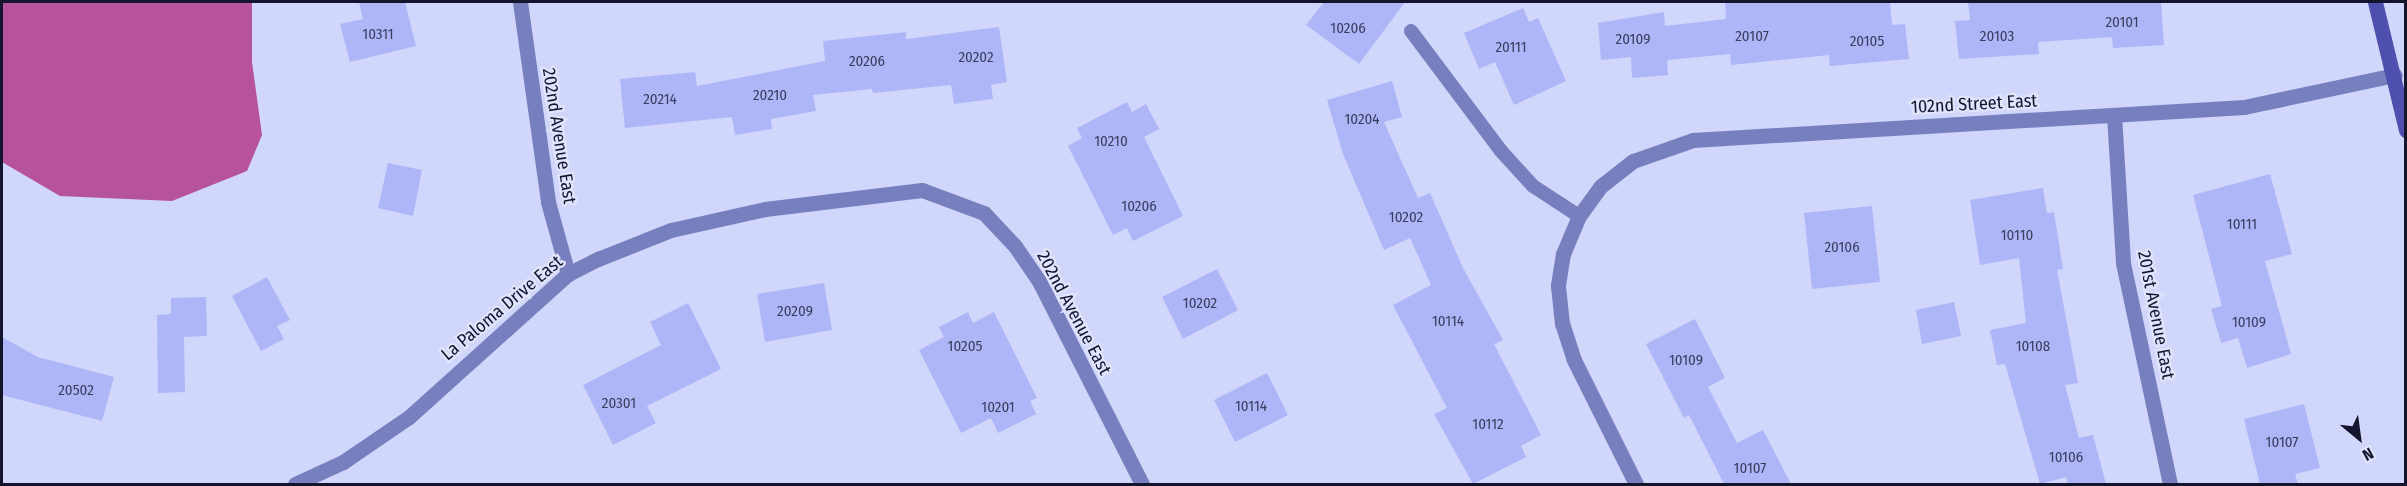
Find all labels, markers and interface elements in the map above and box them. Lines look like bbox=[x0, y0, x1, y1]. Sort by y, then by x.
house number: 20101 bbox=[2105, 14, 2139, 32]
house number: 10206 bbox=[1330, 20, 1366, 38]
house number: 10311 bbox=[362, 26, 394, 44]
house number: 20107 bbox=[1735, 28, 1769, 46]
house number: 20103 bbox=[1980, 28, 2014, 46]
house number: 20109 bbox=[1616, 31, 1650, 49]
house number: 20105 bbox=[1850, 33, 1884, 51]
house number: 20111 bbox=[1495, 39, 1527, 57]
house number: 20202 bbox=[958, 49, 994, 67]
house number: 20206 bbox=[849, 53, 885, 71]
street label: 202nd Avenue East bbox=[538, 67, 580, 205]
house number: 20210 bbox=[753, 87, 787, 105]
street label: 102nd Street East bbox=[1910, 90, 2038, 118]
house number: 20214 bbox=[643, 91, 677, 109]
house number: 10204 bbox=[1344, 111, 1380, 129]
house number: 10210 bbox=[1094, 133, 1128, 151]
house number: 10206 bbox=[1121, 198, 1157, 216]
house number: 10202 bbox=[1389, 209, 1423, 227]
house number: 10111 bbox=[2227, 216, 2257, 234]
house number: 10110 bbox=[2001, 227, 2033, 245]
house number: 20106 bbox=[1824, 239, 1860, 257]
street label: 202nd Avenue East bbox=[1032, 247, 1116, 379]
street label: 201st Avenue East bbox=[2133, 249, 2179, 381]
street label: La Paloma Drive East bbox=[437, 251, 567, 365]
house number: 10202 bbox=[1183, 295, 1217, 313]
house number: 20209 bbox=[777, 303, 813, 321]
house number: 10114 bbox=[1432, 313, 1464, 331]
house number: 10109 bbox=[2232, 314, 2266, 332]
house number: 10205 bbox=[948, 338, 982, 356]
house number: 10108 bbox=[2016, 338, 2050, 356]
house number: 10109 bbox=[1669, 352, 1703, 370]
house number: 20502 bbox=[58, 382, 94, 400]
house number: 20301 bbox=[602, 395, 636, 413]
house number: 10114 bbox=[1235, 398, 1267, 416]
house number: 10201 bbox=[981, 399, 1015, 417]
north arrow bbox=[2329, 408, 2389, 468]
house number: 10112 bbox=[1472, 416, 1504, 434]
house number: 10107 bbox=[2266, 434, 2298, 452]
text: N bbox=[2359, 444, 2377, 465]
house number: 10106 bbox=[2049, 449, 2083, 467]
house number: 10107 bbox=[1734, 460, 1766, 478]

